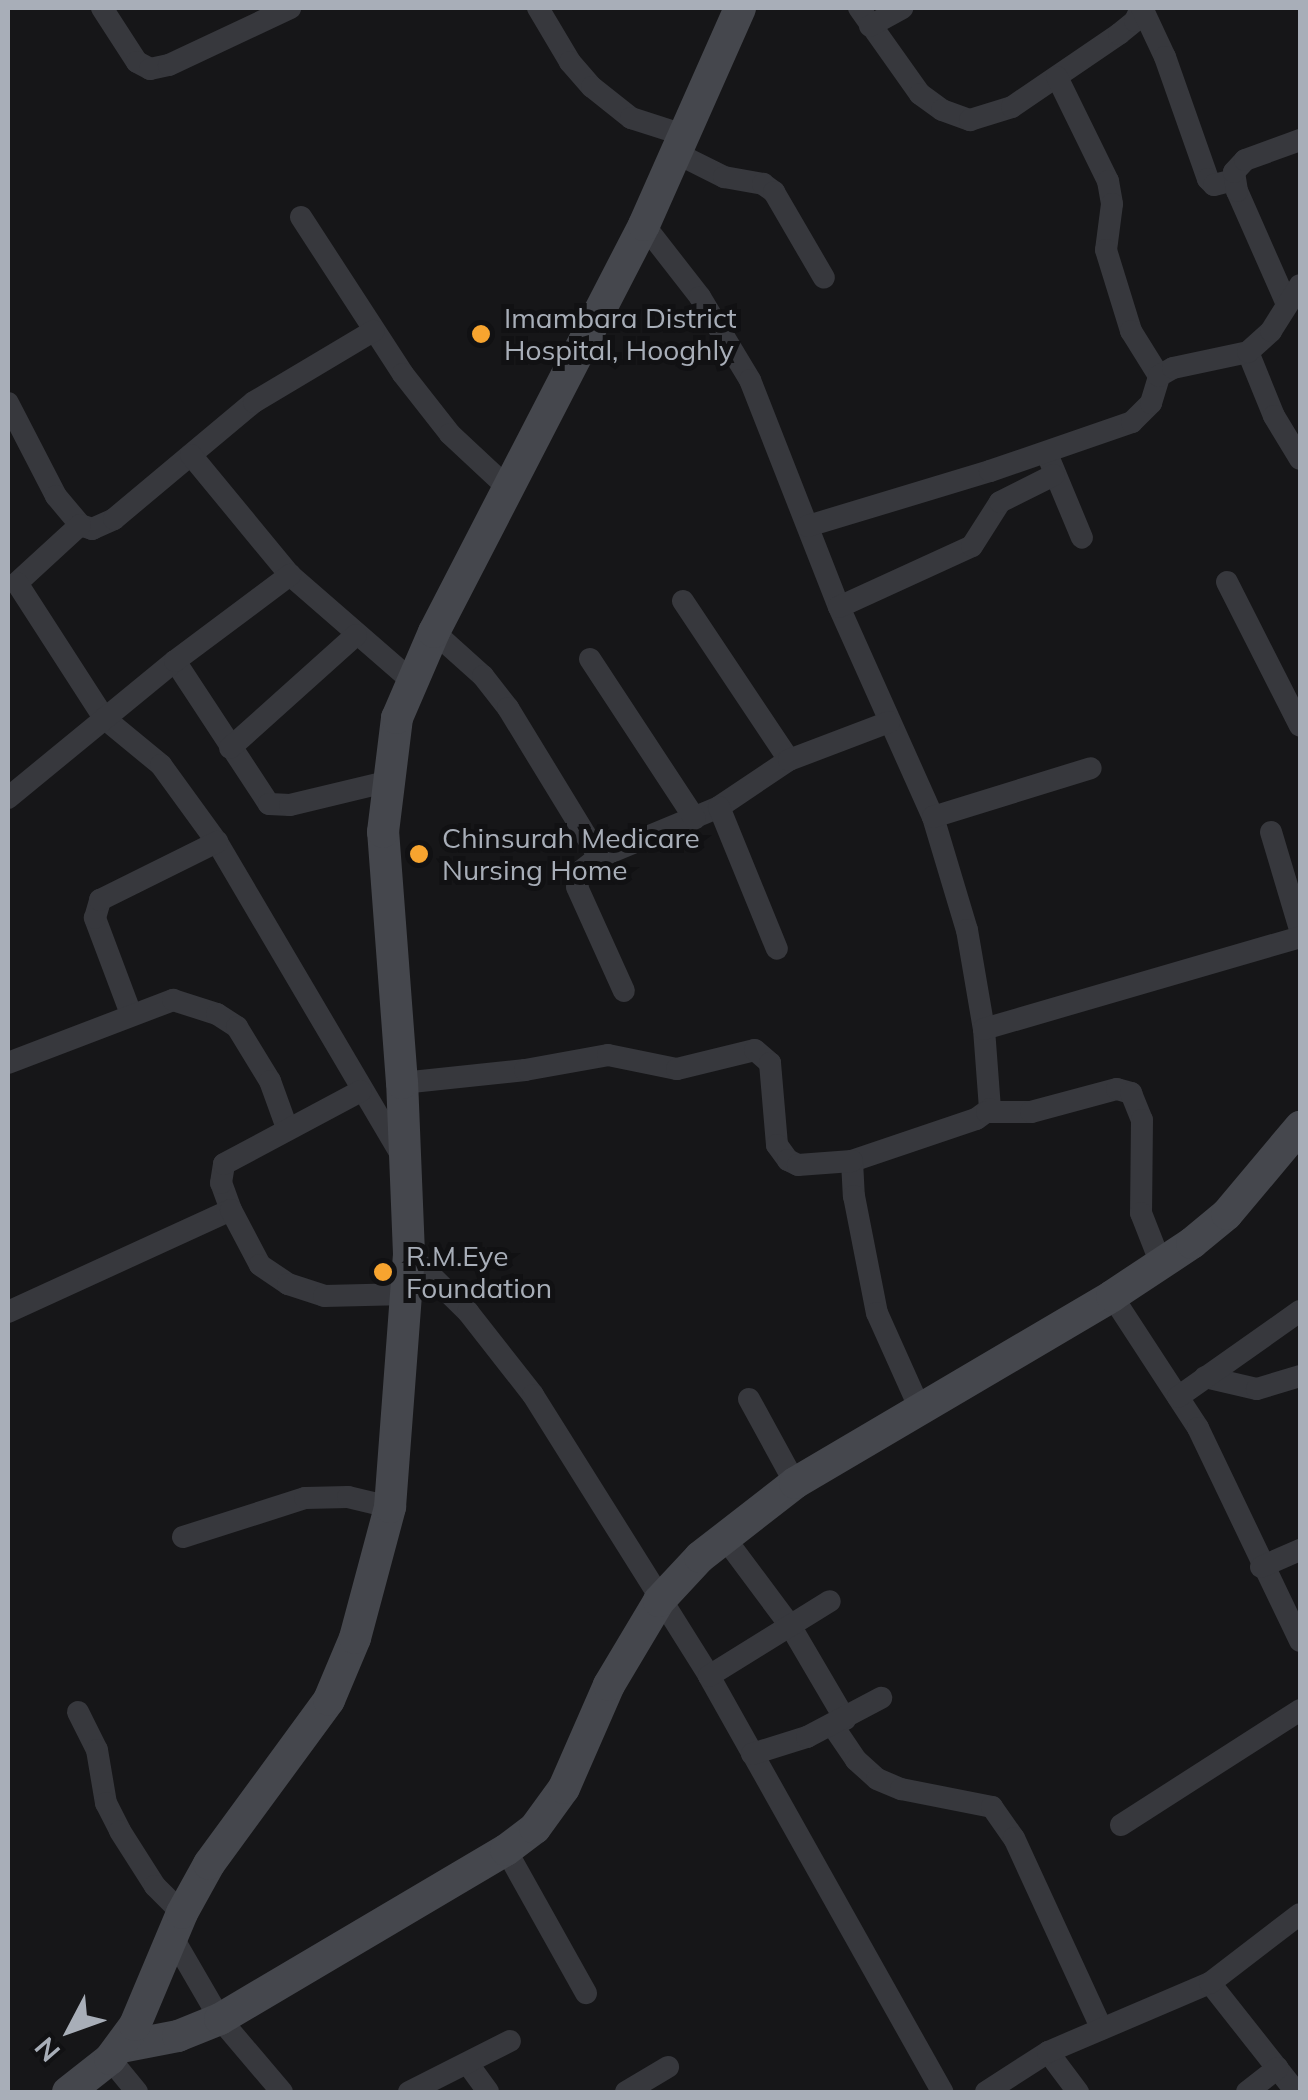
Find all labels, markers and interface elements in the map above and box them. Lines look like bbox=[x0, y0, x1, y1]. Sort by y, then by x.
place label: Imambara District Hospital, Hooghly bbox=[504, 301, 737, 367]
marker: Imambara District Hospital, Hooghly bbox=[468, 321, 494, 347]
place label: Chinsurah Medicare Nursing Home bbox=[442, 821, 700, 887]
marker: Chinsurah Medicare Nursing Home bbox=[406, 841, 432, 867]
place label: R.M.Eye Foundation bbox=[406, 1239, 552, 1305]
marker: R.M.Eye Foundation bbox=[370, 1259, 396, 1285]
north arrow bbox=[20, 1980, 120, 2080]
text: N bbox=[27, 2031, 67, 2069]

